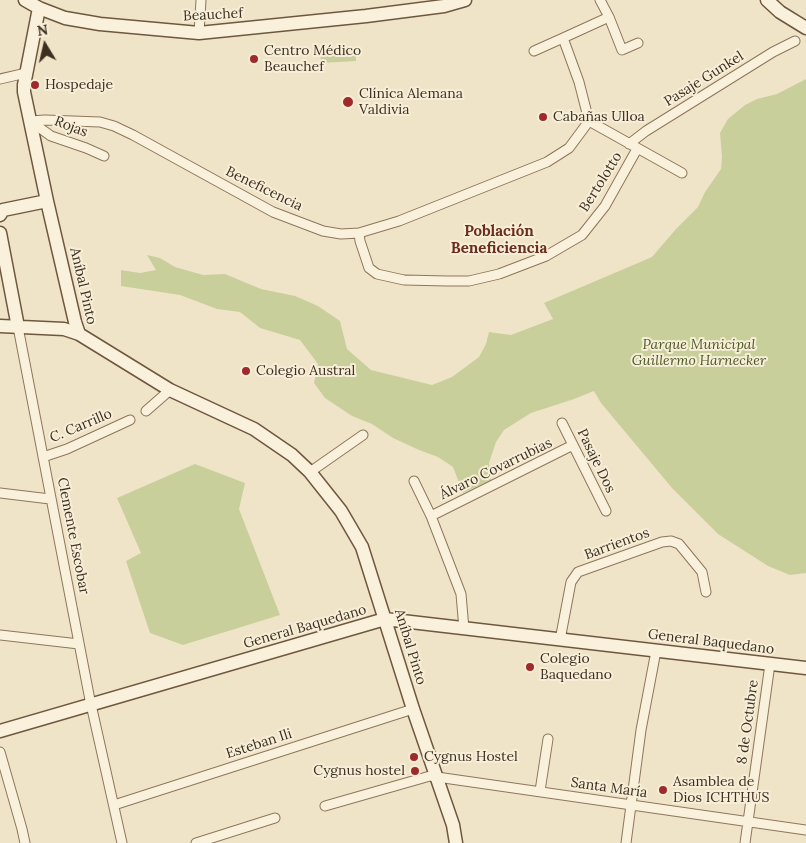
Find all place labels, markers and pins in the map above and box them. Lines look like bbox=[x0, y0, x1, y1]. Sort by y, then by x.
place label: Centro Médico Beauchef bbox=[264, 43, 361, 75]
marker: Centro Médico Beauchef bbox=[248, 53, 260, 65]
place label: Hospedaje bbox=[45, 77, 113, 93]
marker: Hospedaje bbox=[29, 79, 41, 91]
place label: Clínica Alemana Valdivia bbox=[359, 86, 463, 118]
marker: Clínica Alemana Valdivia bbox=[341, 95, 355, 109]
place label: Cabañas Ulloa bbox=[553, 109, 645, 125]
marker: Cabañas Ulloa bbox=[537, 111, 549, 123]
place label: Colegio Austral bbox=[256, 363, 355, 379]
marker: Colegio Austral bbox=[240, 365, 252, 377]
place label: Colegio Baquedano bbox=[540, 651, 612, 684]
marker: Colegio Baquedano bbox=[524, 661, 536, 673]
place label: Cygnus Hostel bbox=[424, 749, 518, 765]
marker: Cygnus Hostel bbox=[408, 751, 420, 763]
place label: Cygnus hostel bbox=[313, 763, 405, 779]
marker: Cygnus hostel bbox=[409, 765, 421, 777]
place label: Asamblea de Dios ICHTHUS bbox=[673, 774, 769, 806]
marker: Asamblea de Dios ICHTHUS bbox=[657, 784, 669, 796]

